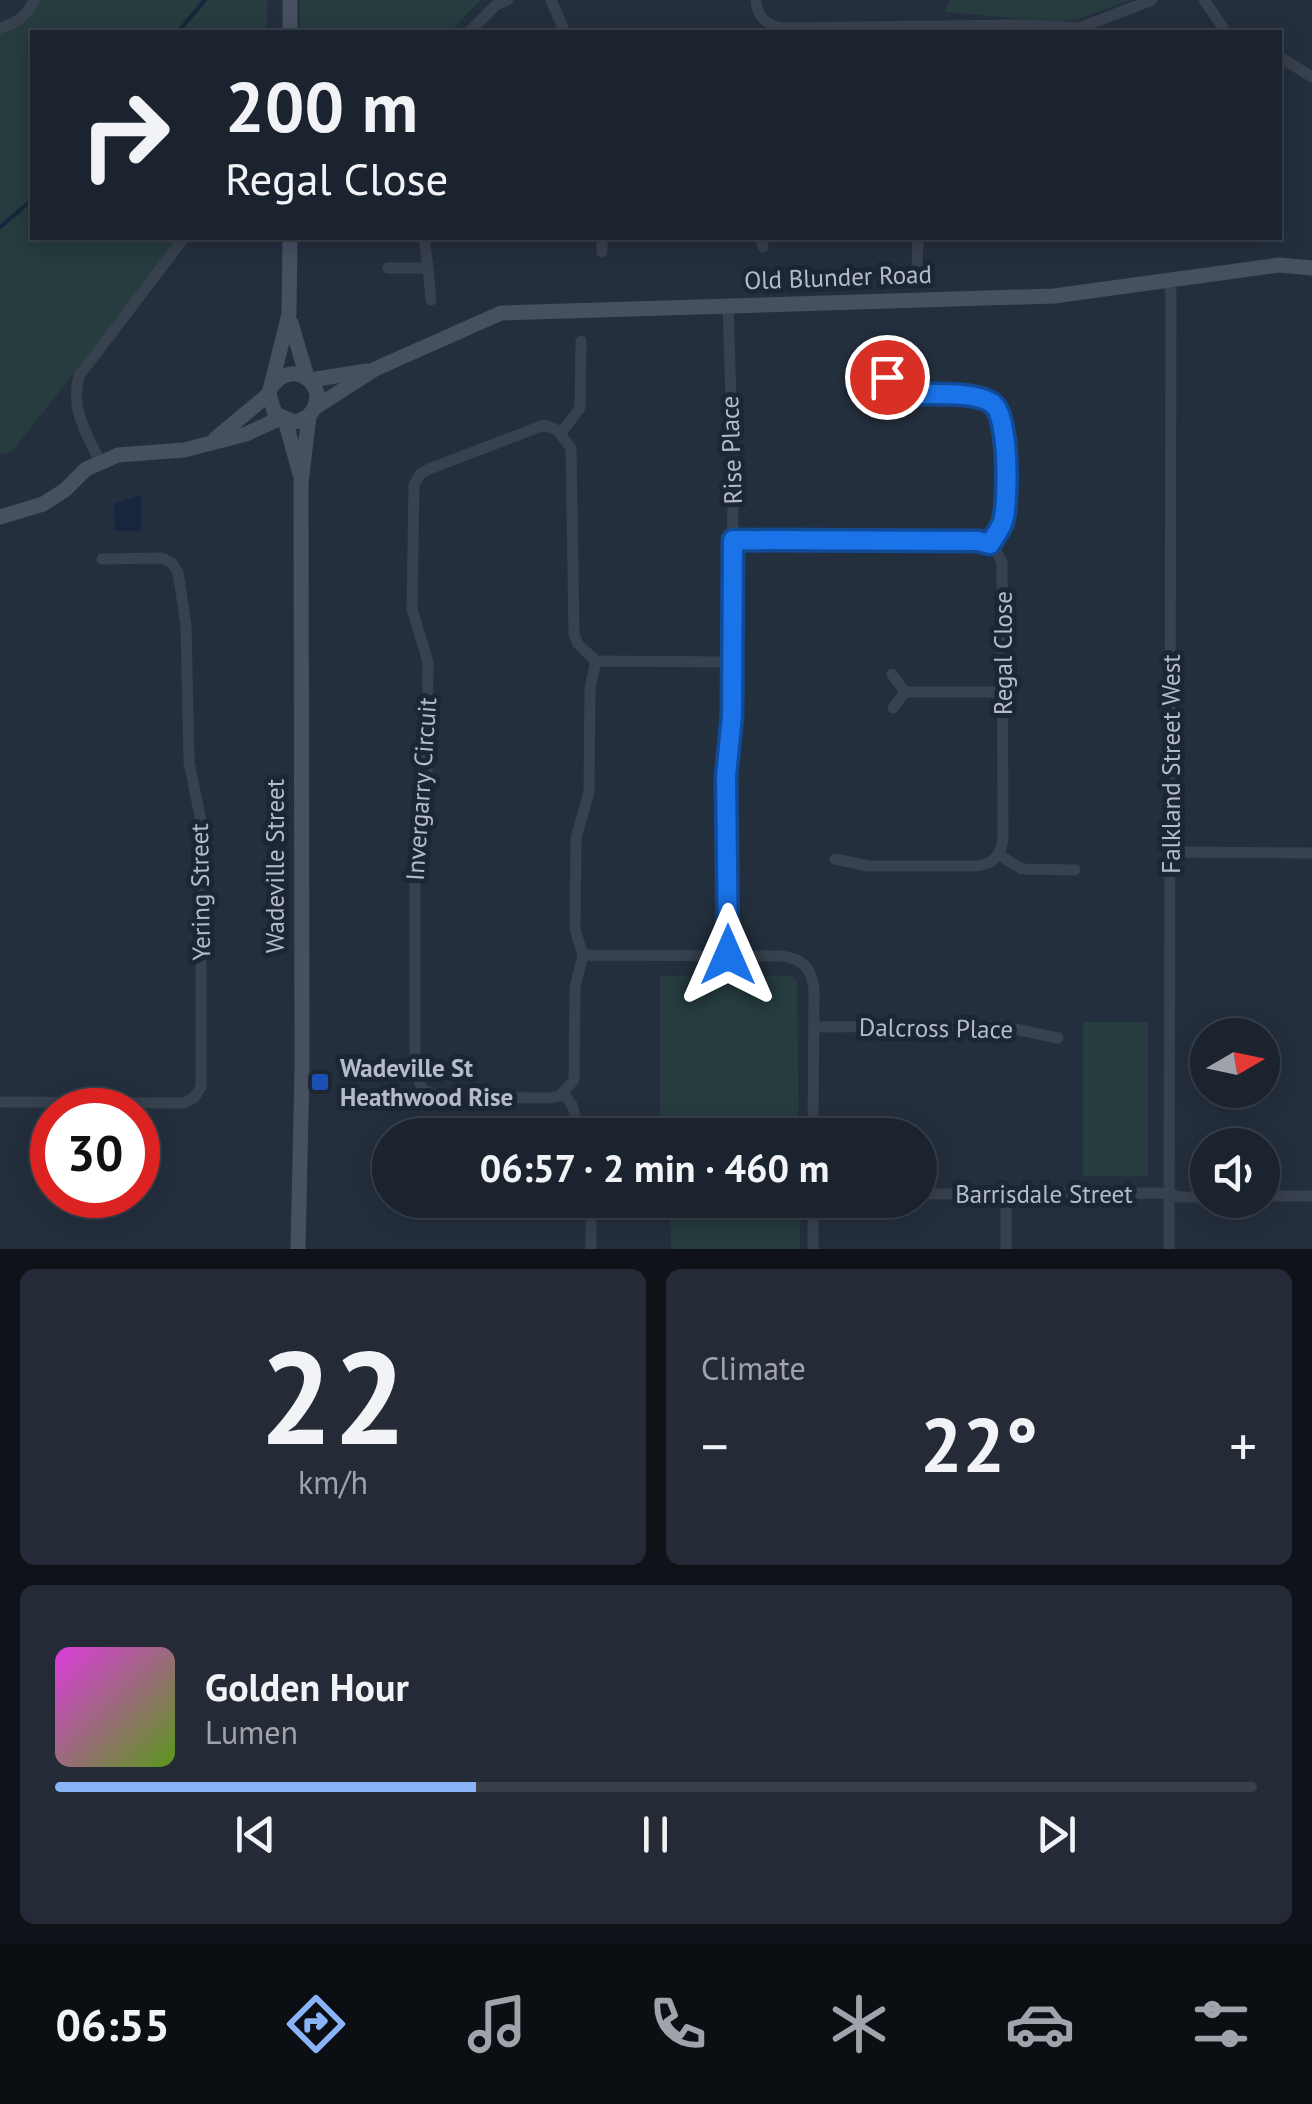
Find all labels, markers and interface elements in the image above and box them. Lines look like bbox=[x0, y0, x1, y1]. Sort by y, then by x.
text: 200 m bbox=[225, 61, 418, 151]
icon: right bbox=[60, 70, 190, 200]
text: Regal Close bbox=[225, 149, 448, 207]
street label: Old Blunder Road bbox=[744, 258, 932, 296]
pin bbox=[845, 335, 930, 420]
icon: arrive bbox=[860, 350, 915, 405]
street label: Rise Place bbox=[713, 395, 749, 505]
street label: Regal Close bbox=[987, 591, 1019, 715]
street label: Falkland Street West bbox=[1155, 654, 1187, 874]
street label: Invergarry Circuit bbox=[399, 696, 443, 882]
street label: Wadeville Street bbox=[259, 778, 291, 953]
street label: Yering Street bbox=[183, 823, 217, 961]
position arrow bbox=[676, 903, 780, 1007]
street label: Dalcross Place bbox=[859, 1011, 1013, 1045]
north arrow bbox=[1190, 1018, 1280, 1108]
map controls bbox=[1190, 1018, 1280, 1218]
place label: Wadeville St Heathwood Rise bbox=[340, 1052, 513, 1113]
marker: Wadeville St Heathwood Rise bbox=[309, 1071, 331, 1093]
speed limit sign: 30 bbox=[30, 1088, 160, 1218]
button: sound bbox=[1190, 1128, 1280, 1218]
text: 06:57 · 2 min · 460 m bbox=[480, 1143, 829, 1192]
street label: Barrisdale Street bbox=[955, 1178, 1133, 1210]
text: 22 bbox=[259, 1312, 407, 1480]
text: Climate bbox=[701, 1347, 806, 1389]
text: 22° bbox=[920, 1396, 1038, 1493]
text: − bbox=[701, 1410, 729, 1481]
text: + bbox=[1229, 1410, 1257, 1481]
text: km/h bbox=[298, 1461, 368, 1503]
text: Golden Hour bbox=[205, 1662, 409, 1711]
text: Lumen bbox=[205, 1711, 298, 1753]
icon: previous bbox=[228, 1807, 283, 1862]
icon: pause bbox=[628, 1807, 683, 1862]
icon: next bbox=[1029, 1807, 1084, 1862]
icon: directions bbox=[281, 1989, 351, 2059]
icon: music bbox=[462, 1989, 532, 2059]
icon: phone bbox=[643, 1989, 713, 2059]
icon: climate bbox=[824, 1989, 894, 2059]
icon: car bbox=[1005, 1989, 1075, 2059]
icon: filters bbox=[1186, 1989, 1256, 2059]
text: 06:55 bbox=[56, 1995, 170, 2053]

